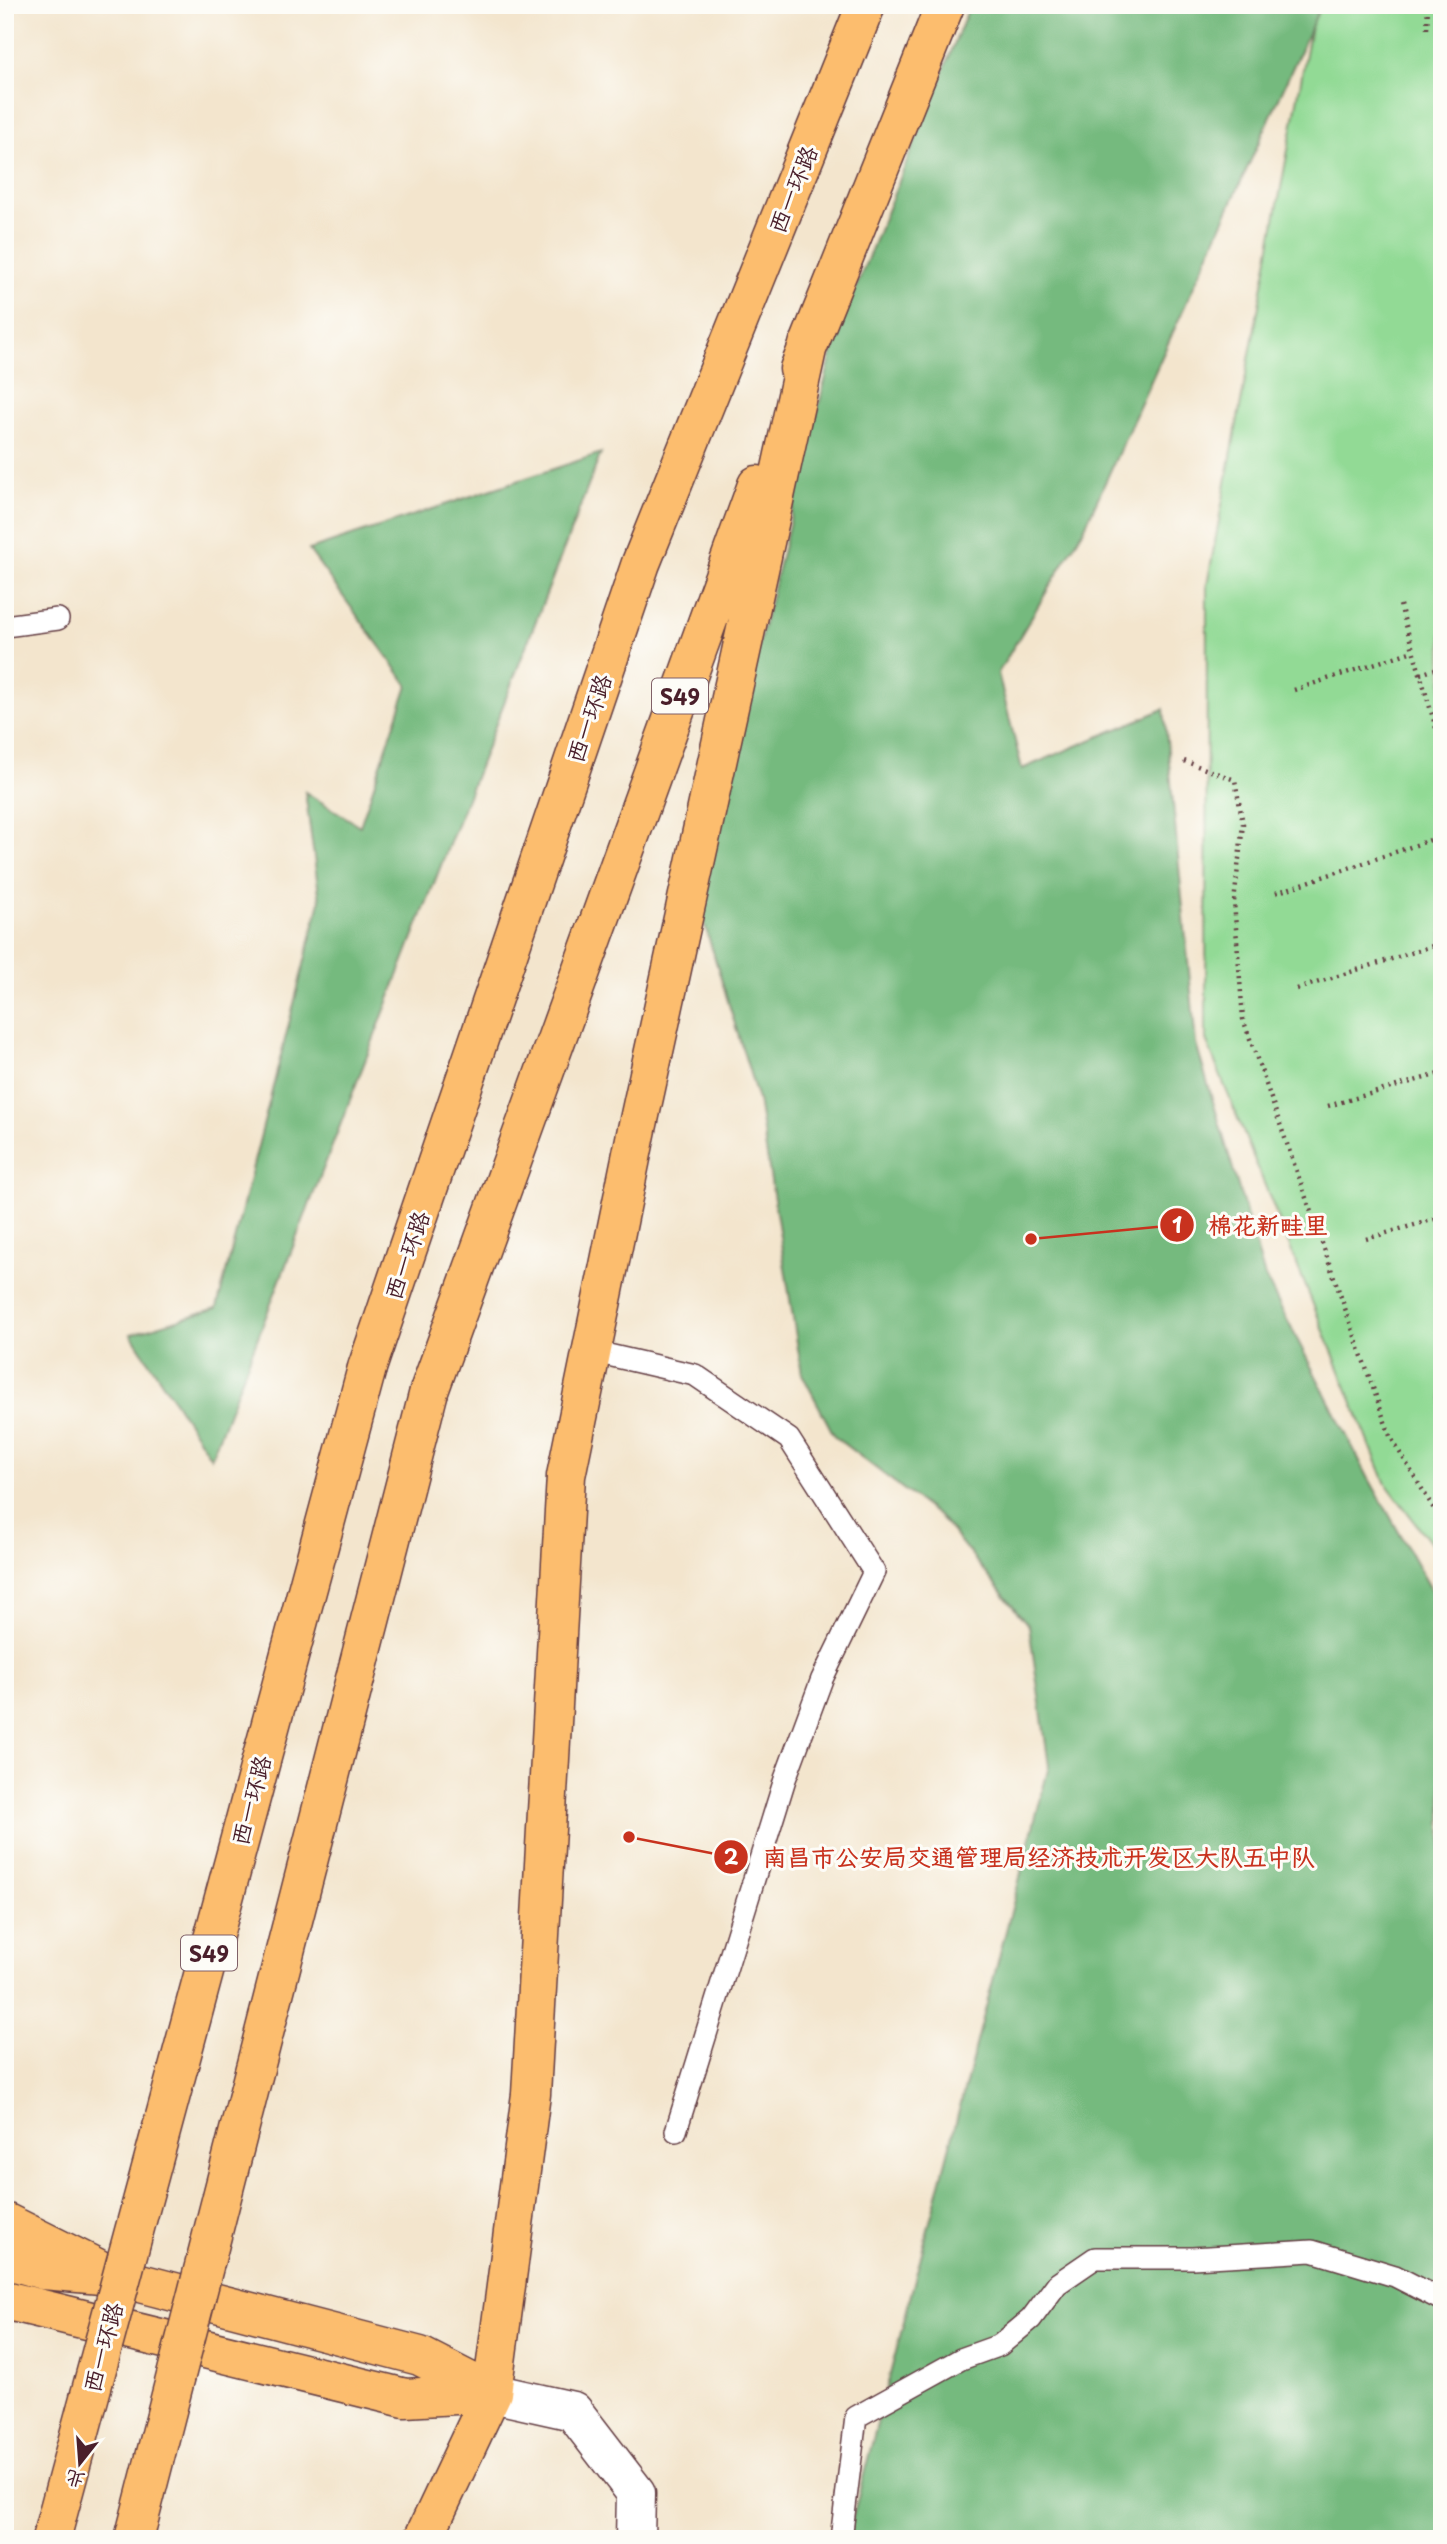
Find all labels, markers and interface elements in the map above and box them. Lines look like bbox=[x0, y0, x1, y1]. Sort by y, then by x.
street label: 西一环路 bbox=[759, 140, 825, 238]
street label: 西一环路 bbox=[556, 669, 620, 767]
road number: S49 bbox=[652, 678, 708, 714]
callout: 棉花新畦里 bbox=[1159, 1203, 1342, 1248]
street label: 西一环路 bbox=[374, 1206, 438, 1304]
text: 棉花新畦里 bbox=[1208, 1206, 1328, 1242]
text: 1 bbox=[1172, 1208, 1182, 1240]
street label: 西一环路 bbox=[221, 1751, 279, 1849]
callout: 南昌市公安局交通管理局经济技术开发区大队五中队 bbox=[714, 1835, 1329, 1880]
text: 南昌市公安局交通管理局经济技术开发区大队五中队 bbox=[763, 1838, 1315, 1874]
text: 2 bbox=[724, 1840, 739, 1872]
road number: S49 bbox=[181, 1936, 237, 1970]
street label: 西一环路 bbox=[73, 2298, 131, 2396]
north arrow bbox=[46, 2428, 116, 2498]
text: 北 bbox=[62, 2464, 88, 2496]

